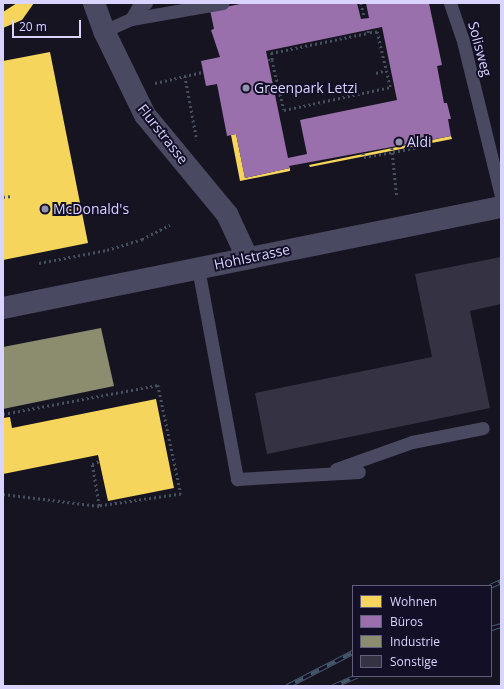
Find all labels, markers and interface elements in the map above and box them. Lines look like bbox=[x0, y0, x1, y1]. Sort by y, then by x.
scale bar bbox=[14, 12, 83, 38]
text: 20 m bbox=[19, 18, 47, 35]
street label: Solisweg bbox=[465, 20, 495, 78]
place label: Greenpark Letzi bbox=[254, 80, 358, 96]
marker: Greenpark Letzi bbox=[241, 83, 251, 93]
street label: Flurstrasse bbox=[134, 101, 192, 167]
place label: Aldi bbox=[407, 134, 431, 150]
marker: Aldi bbox=[394, 137, 404, 147]
place label: McDonald's bbox=[53, 201, 129, 217]
marker: McDonald's bbox=[40, 204, 50, 214]
street label: Hohlstrasse bbox=[212, 241, 292, 273]
legend bbox=[352, 585, 492, 677]
text: Wohnen bbox=[390, 593, 437, 610]
text: Büros bbox=[390, 613, 423, 630]
text: Industrie bbox=[390, 633, 440, 650]
text: Sonstige bbox=[390, 653, 437, 670]

